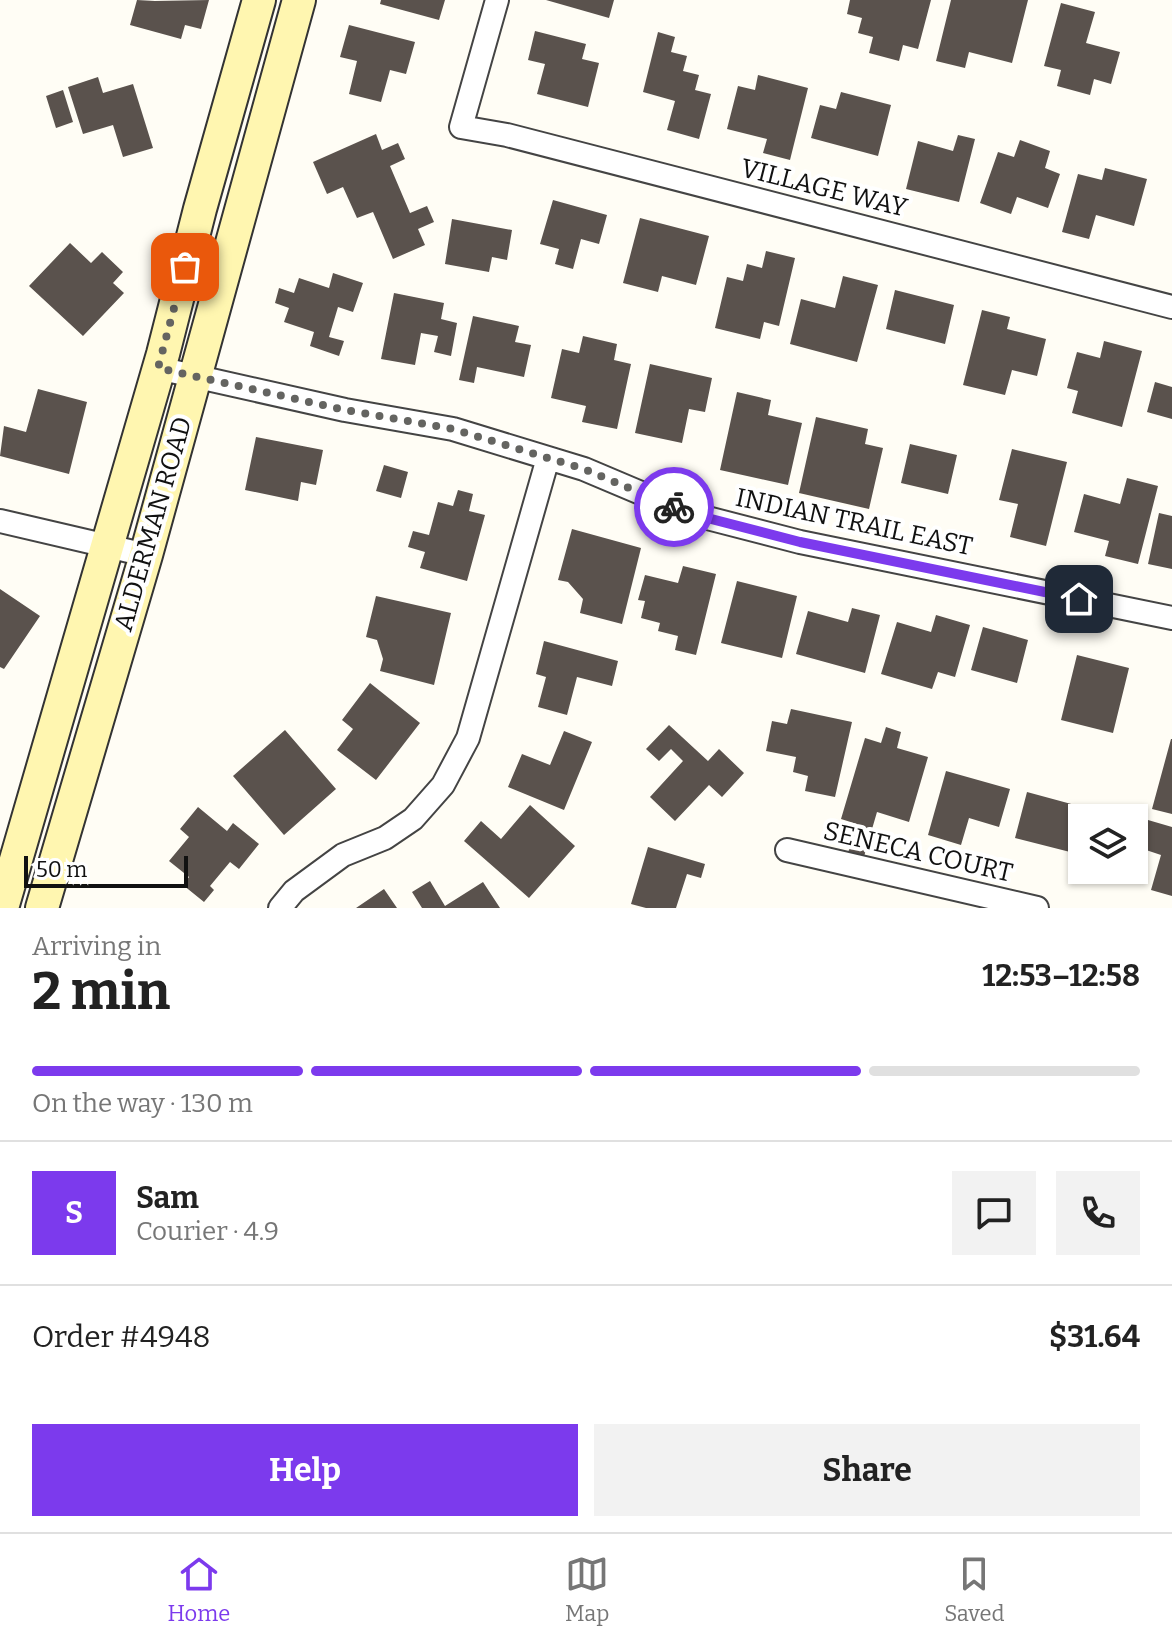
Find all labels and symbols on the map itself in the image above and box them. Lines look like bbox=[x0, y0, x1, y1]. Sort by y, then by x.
street label: VILLAGE WAY bbox=[738, 152, 911, 224]
pin bbox=[151, 233, 219, 301]
street label: ALDERMAN ROAD bbox=[108, 413, 198, 635]
courier bbox=[634, 467, 714, 547]
street label: INDIAN TRAIL EAST bbox=[733, 482, 975, 562]
pin bbox=[1045, 565, 1113, 633]
street label: SENECA COURT bbox=[820, 815, 1016, 889]
scale bar bbox=[24, 852, 188, 888]

